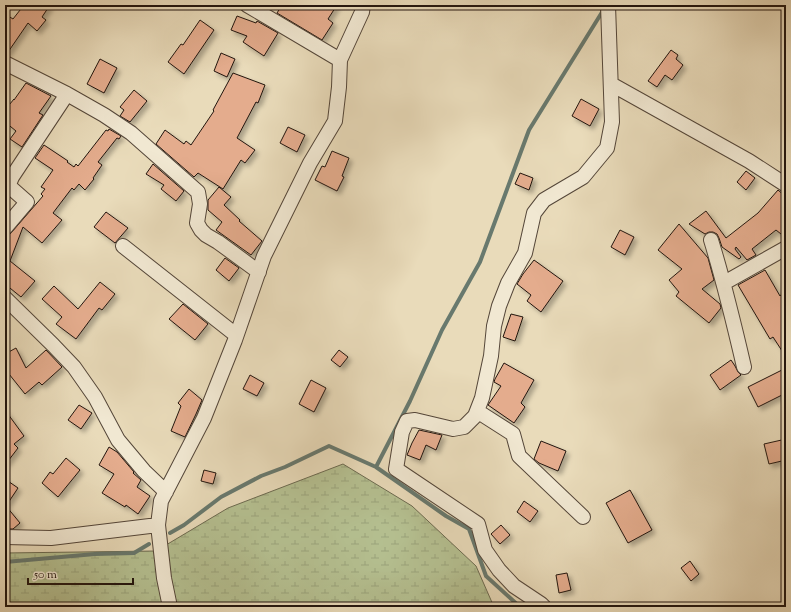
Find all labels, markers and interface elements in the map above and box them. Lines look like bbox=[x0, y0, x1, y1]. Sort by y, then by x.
scale bar bbox=[28, 560, 133, 586]
text: 50 m bbox=[33, 566, 57, 584]

